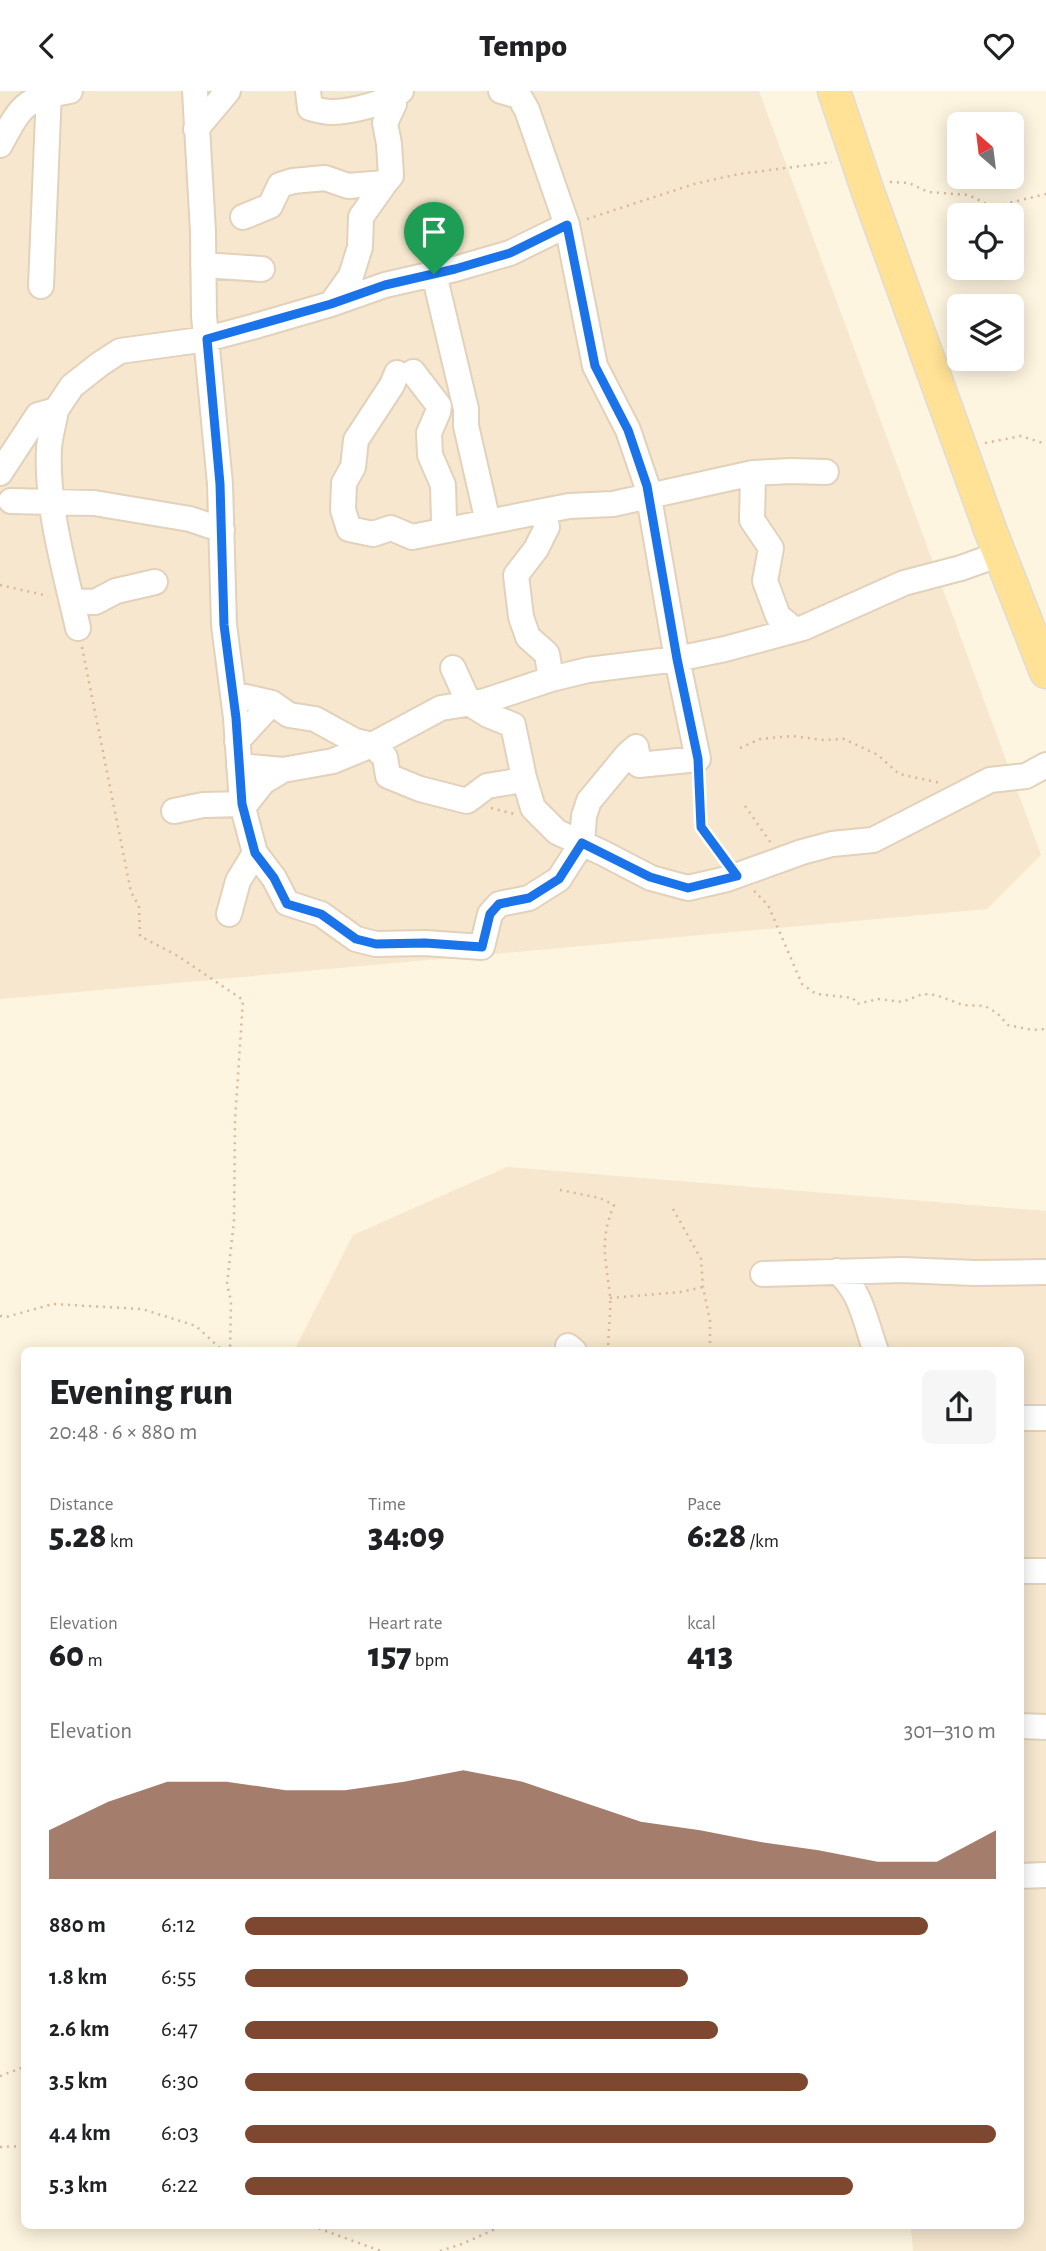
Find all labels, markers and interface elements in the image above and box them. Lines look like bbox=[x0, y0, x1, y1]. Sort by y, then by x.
icon: back bbox=[28, 27, 66, 65]
icon: heart bbox=[980, 27, 1018, 65]
text: Tempo bbox=[479, 30, 567, 62]
north arrow bbox=[947, 112, 1024, 189]
map controls bbox=[947, 112, 1024, 371]
pin bbox=[404, 202, 464, 274]
button: locate bbox=[947, 203, 1024, 280]
icon: arrive bbox=[415, 213, 453, 251]
button: layers bbox=[947, 294, 1024, 371]
button: share bbox=[922, 1370, 996, 1444]
text: Evening run bbox=[49, 1374, 233, 1412]
text: 20:48 · 6 × 880 m bbox=[49, 1421, 197, 1444]
text: Distance bbox=[49, 1495, 113, 1514]
text: Time bbox=[368, 1495, 406, 1514]
text: Pace bbox=[687, 1495, 721, 1514]
text: 5.28 bbox=[49, 1519, 107, 1554]
text: 34:09 bbox=[368, 1519, 445, 1554]
text: 6:28 bbox=[687, 1519, 746, 1554]
text: km bbox=[107, 1532, 134, 1551]
text: /km bbox=[746, 1532, 779, 1551]
text: Elevation bbox=[49, 1614, 118, 1633]
text: Heart rate bbox=[368, 1614, 443, 1633]
text: kcal bbox=[687, 1614, 716, 1633]
text: 60 bbox=[49, 1638, 84, 1673]
text: 157 bbox=[368, 1638, 412, 1673]
text: 413 bbox=[687, 1638, 733, 1673]
text: m bbox=[84, 1651, 103, 1670]
text: bpm bbox=[412, 1651, 449, 1670]
text: Elevation bbox=[49, 1720, 132, 1743]
text: 301–310 m bbox=[904, 1720, 996, 1743]
text: 880 m bbox=[49, 1914, 106, 1937]
text: 6:12 bbox=[161, 1914, 195, 1937]
text: 1.8 km bbox=[49, 1966, 107, 1989]
text: 6:55 bbox=[161, 1966, 196, 1989]
text: 2.6 km bbox=[49, 2018, 110, 2041]
text: 6:47 bbox=[161, 2018, 198, 2041]
text: 3.5 km bbox=[49, 2070, 108, 2093]
text: 6:30 bbox=[161, 2070, 199, 2093]
text: 4.4 km bbox=[49, 2122, 111, 2145]
text: 6:03 bbox=[161, 2122, 199, 2145]
text: 5.3 km bbox=[49, 2174, 108, 2197]
text: 6:22 bbox=[161, 2174, 198, 2197]

